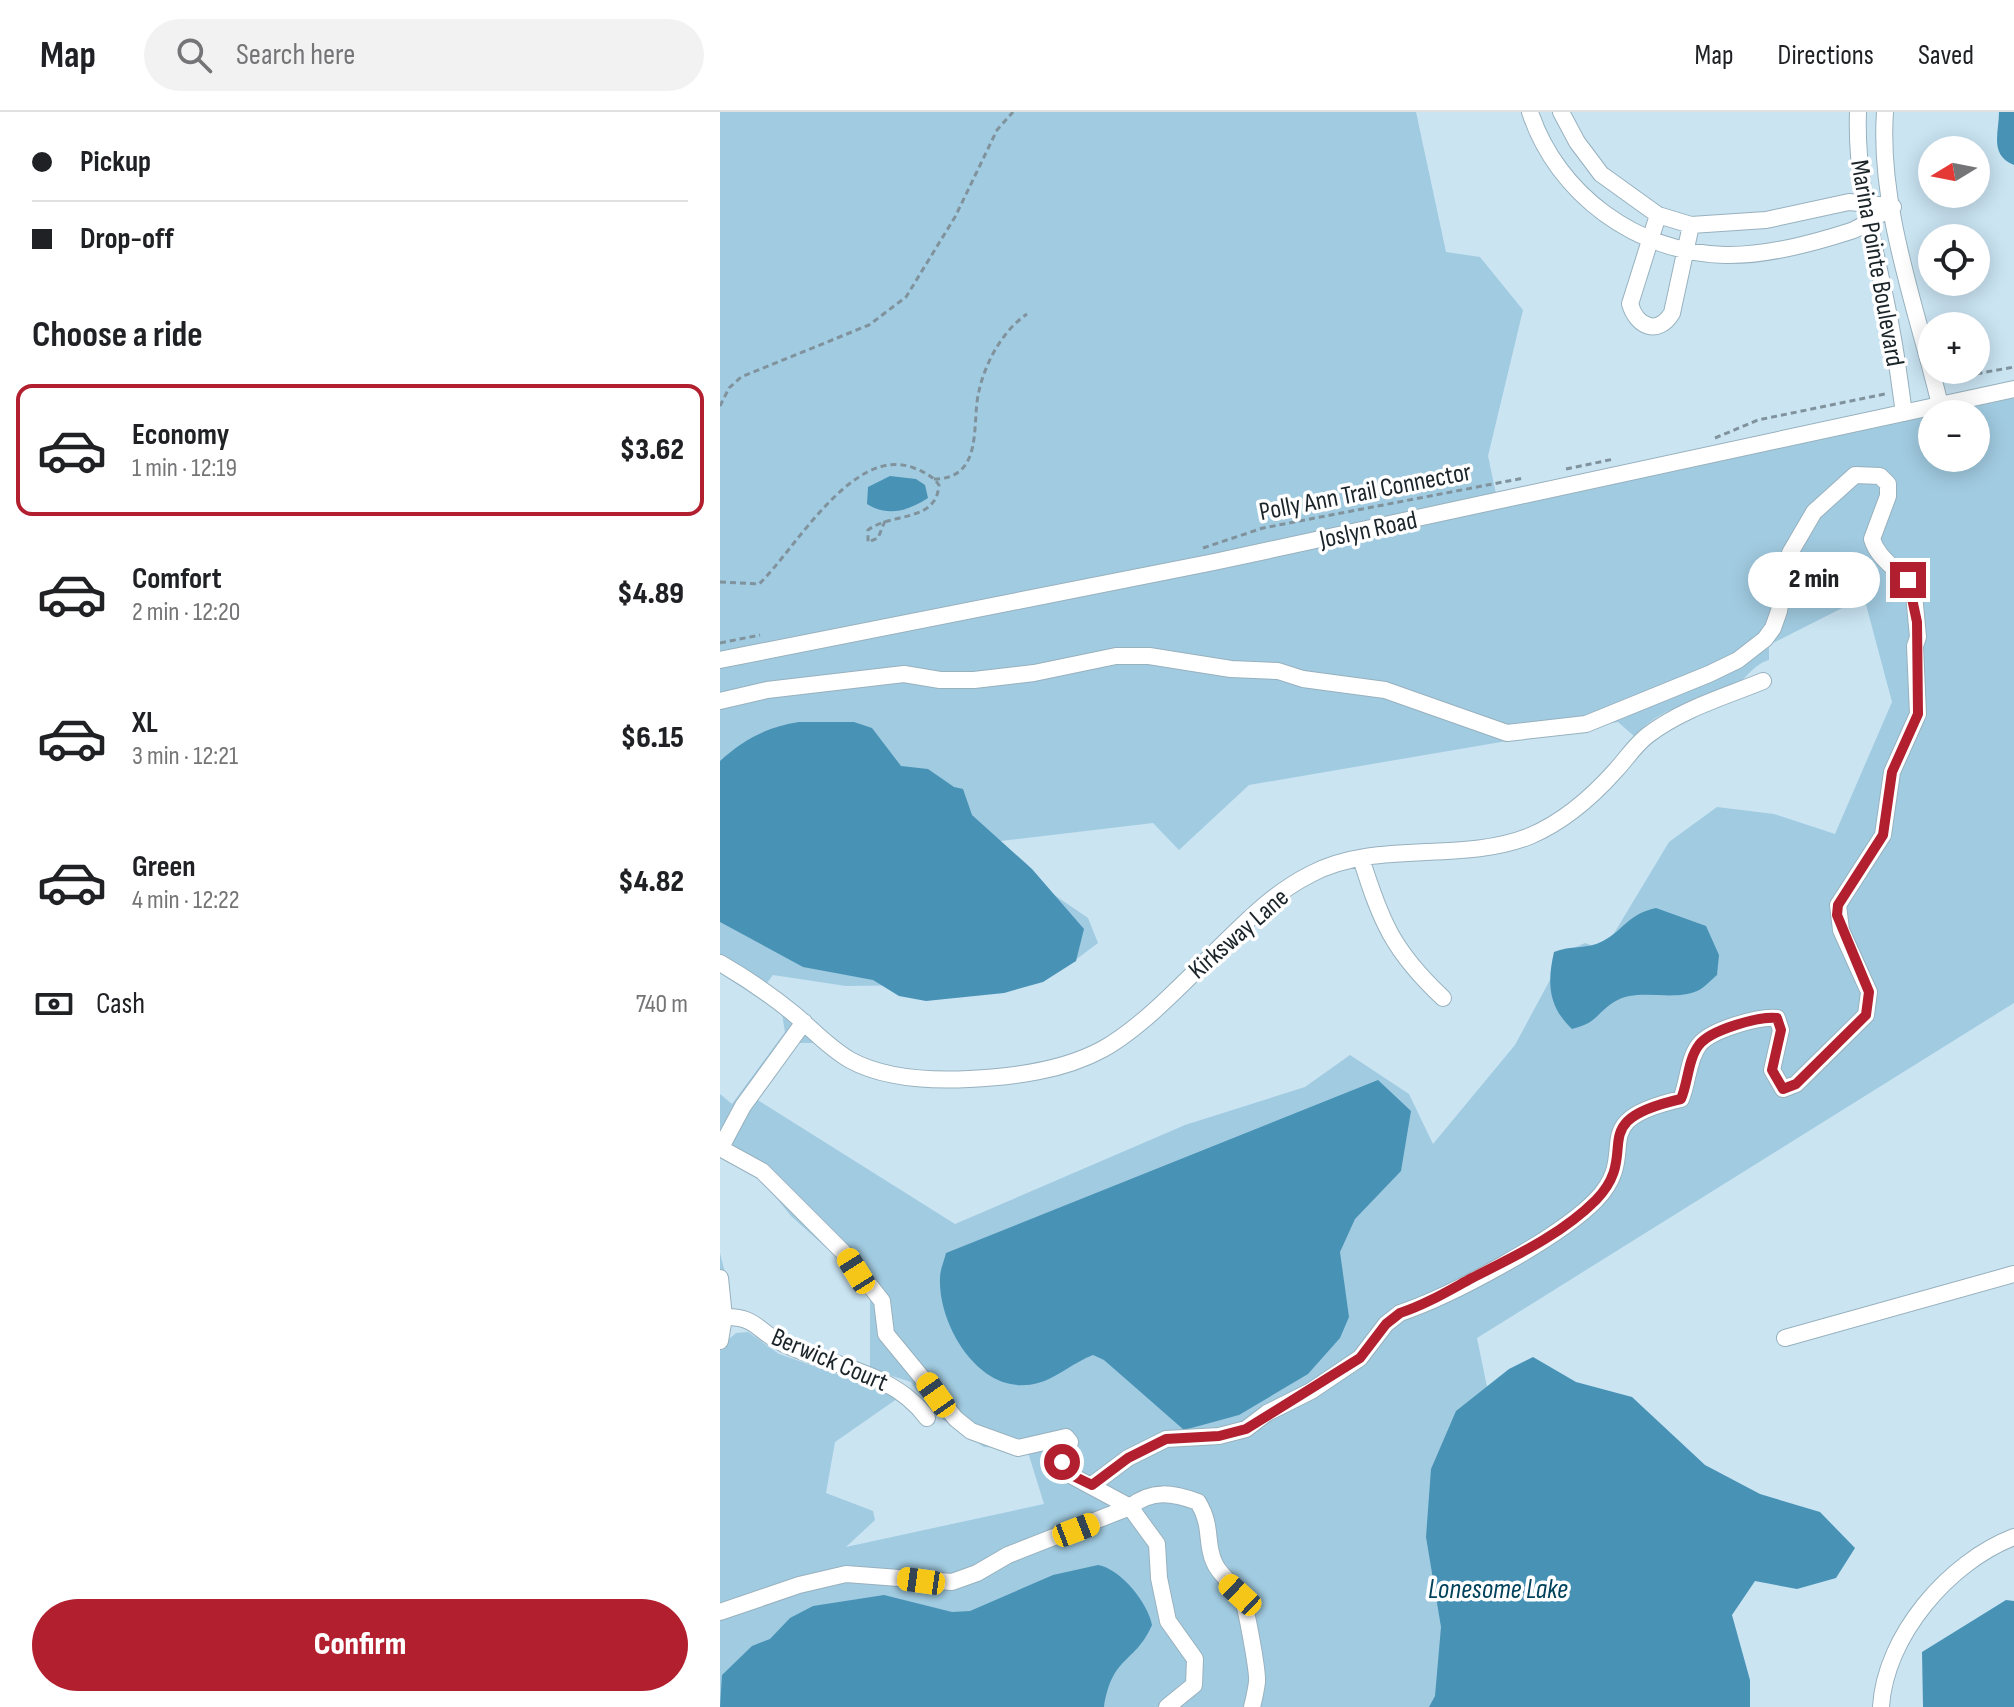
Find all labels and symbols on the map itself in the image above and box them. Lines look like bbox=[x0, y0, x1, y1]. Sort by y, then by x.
north arrow bbox=[1918, 136, 1990, 208]
street label: Marina Pointe Boulevard bbox=[1843, 158, 1910, 369]
street label: Polly Ann Trail Connector bbox=[1257, 457, 1474, 528]
street label: Joslyn Road bbox=[1316, 505, 1420, 556]
callout: 2 min bbox=[1748, 552, 1880, 608]
route end bbox=[1890, 562, 1926, 598]
street label: Kirksway Lane bbox=[1183, 882, 1295, 986]
car bbox=[833, 1244, 879, 1298]
street label: Berwick Court bbox=[767, 1322, 892, 1399]
car bbox=[912, 1368, 960, 1422]
route start bbox=[1044, 1444, 1080, 1480]
car bbox=[1049, 1510, 1103, 1550]
car bbox=[896, 1566, 946, 1596]
car bbox=[1214, 1570, 1266, 1620]
water label: Lonesome Lake bbox=[1428, 1573, 1568, 1606]

